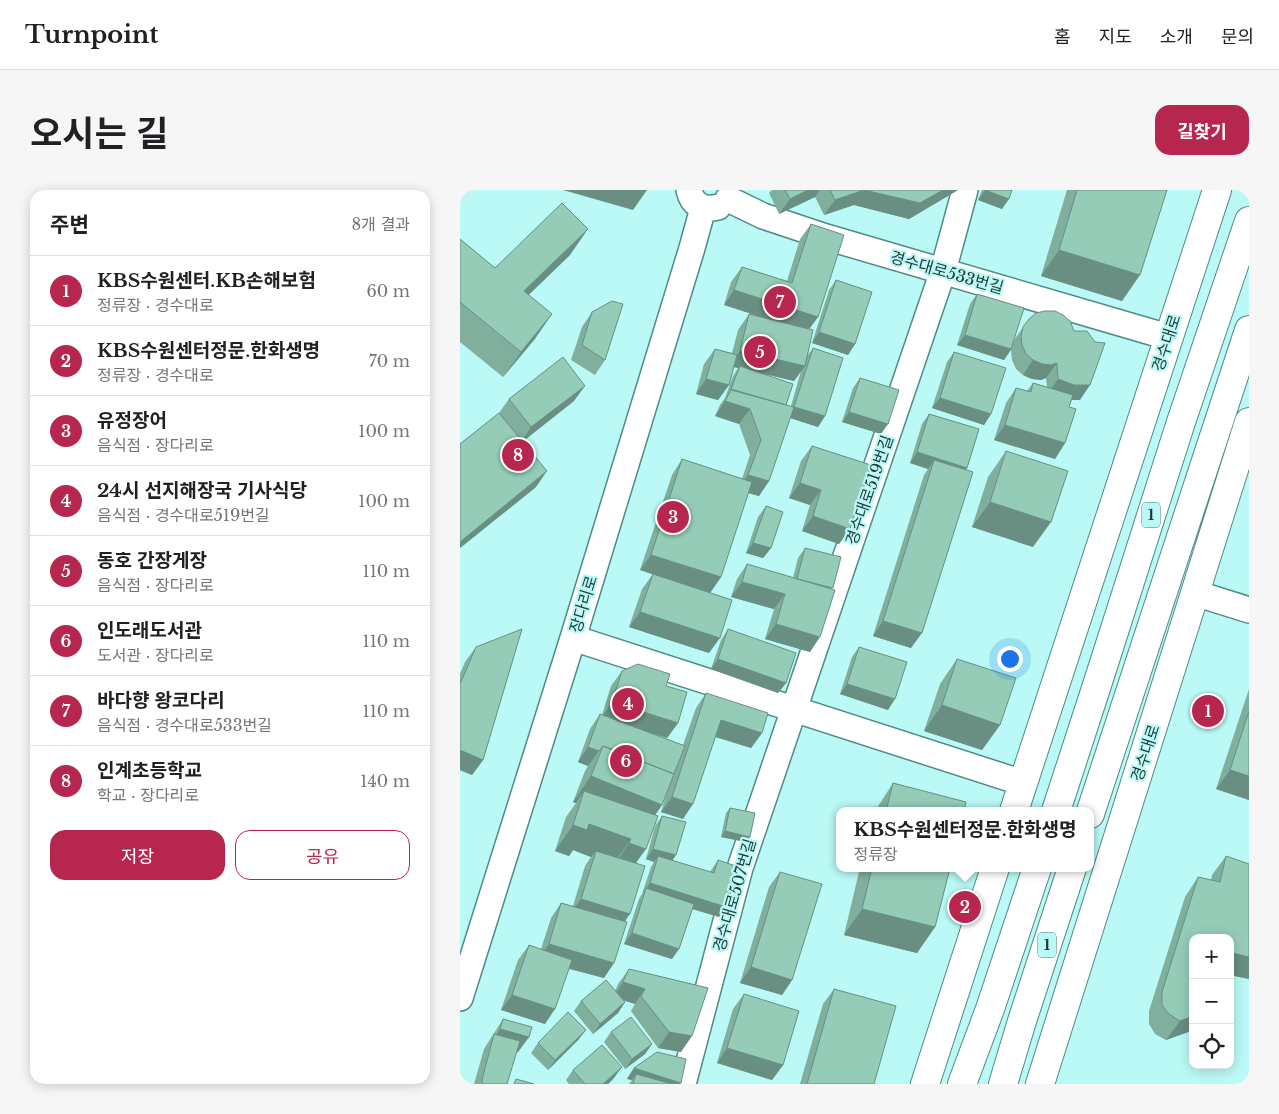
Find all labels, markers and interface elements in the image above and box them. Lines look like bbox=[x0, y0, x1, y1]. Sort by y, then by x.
text: Turnpoint bbox=[25, 20, 158, 49]
text: 홈 bbox=[1054, 26, 1071, 48]
text: 지도 bbox=[1099, 26, 1132, 48]
text: 소개 bbox=[1160, 26, 1193, 48]
text: 문의 bbox=[1221, 26, 1254, 48]
button: 길찾기 bbox=[1155, 105, 1249, 155]
text: 오시는 길 bbox=[30, 112, 168, 155]
text: 주변 bbox=[50, 212, 89, 238]
text: 8개 결과 bbox=[352, 214, 410, 234]
street label: 경수대로533번길 bbox=[888, 246, 1006, 298]
text: KBS수원센터.KB손해보험 bbox=[97, 269, 316, 292]
text: 1 bbox=[63, 281, 69, 301]
text: 60 m bbox=[367, 281, 410, 301]
pin: 7 bbox=[764, 283, 796, 321]
text: 정류장 · 경수대로 bbox=[97, 295, 214, 315]
street label: 경수대로 bbox=[1147, 312, 1185, 374]
pin: 5 bbox=[744, 333, 776, 371]
text: KBS수원센터정문.한화생명 bbox=[97, 339, 320, 362]
text: 2 bbox=[61, 351, 71, 371]
text: 70 m bbox=[369, 351, 410, 371]
text: 정류장 · 경수대로 bbox=[97, 365, 214, 385]
text: 유정장어 bbox=[97, 409, 167, 432]
text: 3 bbox=[61, 421, 71, 441]
text: 100 m bbox=[358, 421, 410, 441]
street label: 경수대로519번길 bbox=[841, 432, 897, 548]
text: 음식점 · 장다리로 bbox=[97, 435, 214, 455]
pin: 8 bbox=[502, 436, 534, 474]
text: 24시 선지해장국 기사식당 bbox=[97, 479, 307, 502]
text: 4 bbox=[61, 491, 71, 511]
text: 100 m bbox=[358, 491, 410, 511]
pin: 3 bbox=[657, 498, 689, 536]
road number: 1 bbox=[1142, 502, 1160, 528]
text: 음식점 · 경수대로519번길 bbox=[97, 505, 270, 525]
text: 동호 간장게장 bbox=[97, 549, 207, 572]
text: 5 bbox=[61, 561, 71, 581]
text: 110 m bbox=[363, 561, 410, 581]
street label: 장다리로 bbox=[565, 573, 601, 635]
text: 음식점 · 장다리로 bbox=[97, 575, 214, 595]
text: 인도래도서관 bbox=[97, 619, 202, 642]
text: 6 bbox=[61, 631, 71, 651]
text: 110 m bbox=[363, 631, 410, 651]
text: 도서관 · 장다리로 bbox=[97, 645, 214, 665]
your location bbox=[997, 646, 1023, 672]
pin: 4 bbox=[612, 685, 644, 723]
text: 바다향 왕코다리 bbox=[97, 689, 224, 712]
pin: 1 bbox=[1192, 692, 1224, 730]
text: 7 bbox=[62, 701, 70, 721]
text: 110 m bbox=[363, 701, 410, 721]
text: 음식점 · 경수대로533번길 bbox=[97, 715, 272, 735]
street label: 경수대로 bbox=[1126, 722, 1164, 784]
pin: 6 bbox=[610, 742, 642, 780]
text: 인계초등학교 bbox=[97, 759, 202, 782]
text: 8 bbox=[61, 771, 71, 791]
text: 140 m bbox=[360, 771, 410, 791]
text: 학교 · 장다리로 bbox=[97, 785, 199, 805]
popup bbox=[836, 807, 1094, 872]
text: KBS수원센터정문.한화생명 bbox=[853, 818, 1077, 841]
button: 저장 bbox=[50, 830, 225, 880]
button: 공유 bbox=[235, 830, 410, 880]
street label: 경수대로507번길 bbox=[708, 836, 760, 954]
text: 정류장 bbox=[853, 844, 898, 864]
pin: 2 bbox=[949, 888, 981, 926]
road number: 1 bbox=[1038, 932, 1056, 958]
map controls bbox=[1189, 934, 1234, 1069]
button: + bbox=[1189, 934, 1234, 979]
button: − bbox=[1189, 979, 1234, 1024]
button: locate bbox=[1189, 1024, 1234, 1069]

